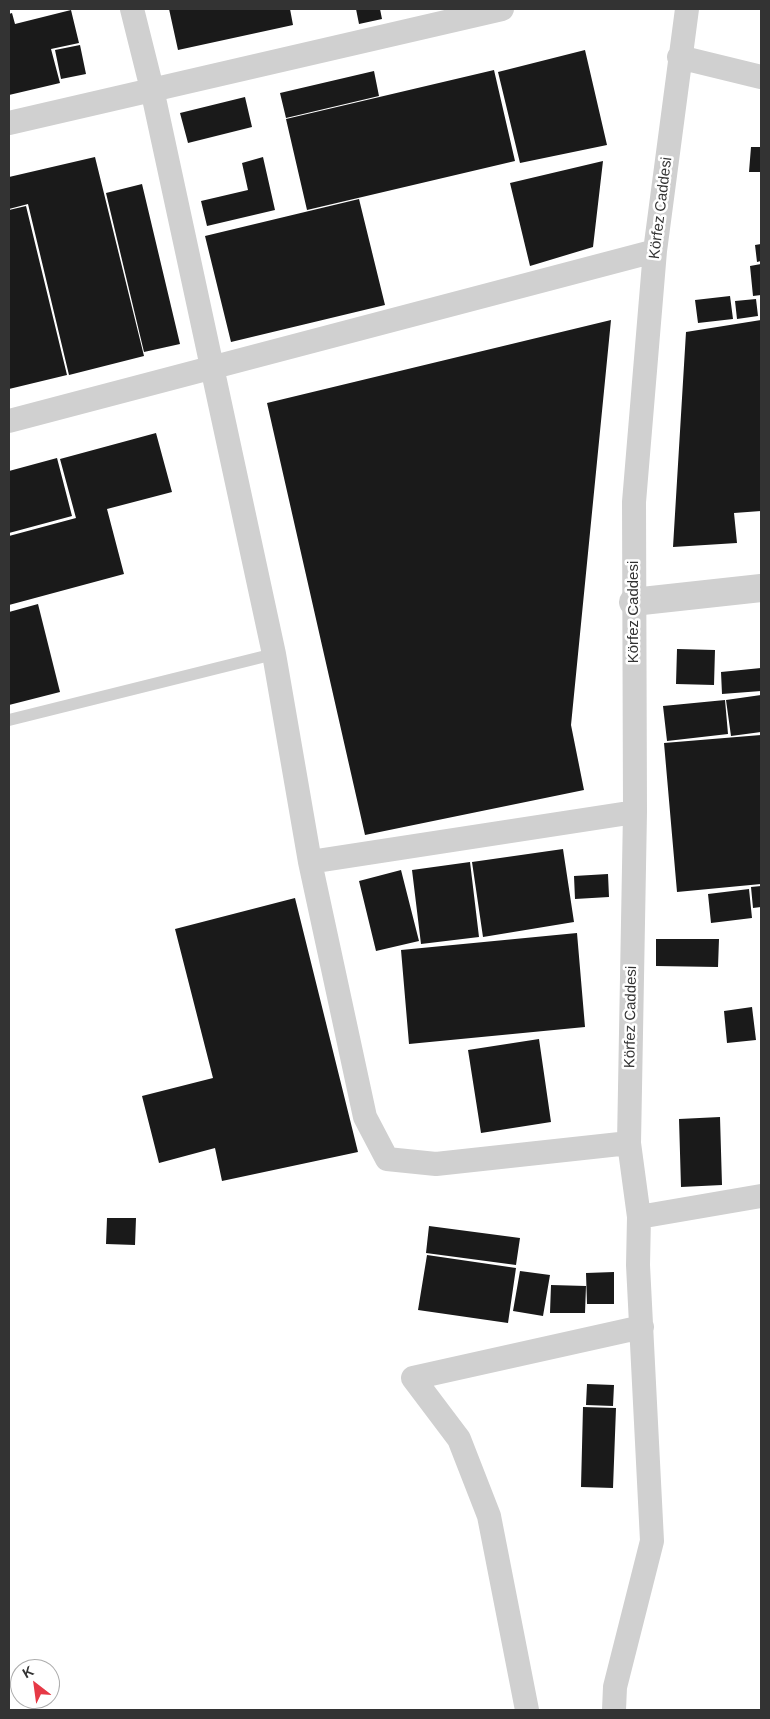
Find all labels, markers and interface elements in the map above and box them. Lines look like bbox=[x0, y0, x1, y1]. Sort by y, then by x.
street label: Körfez Caddesi bbox=[646, 156, 676, 260]
street label: Körfez Caddesi bbox=[625, 561, 643, 663]
street label: Körfez Caddesi bbox=[621, 966, 641, 1068]
north arrow bbox=[10, 1659, 60, 1709]
text: K bbox=[20, 1662, 36, 1681]

